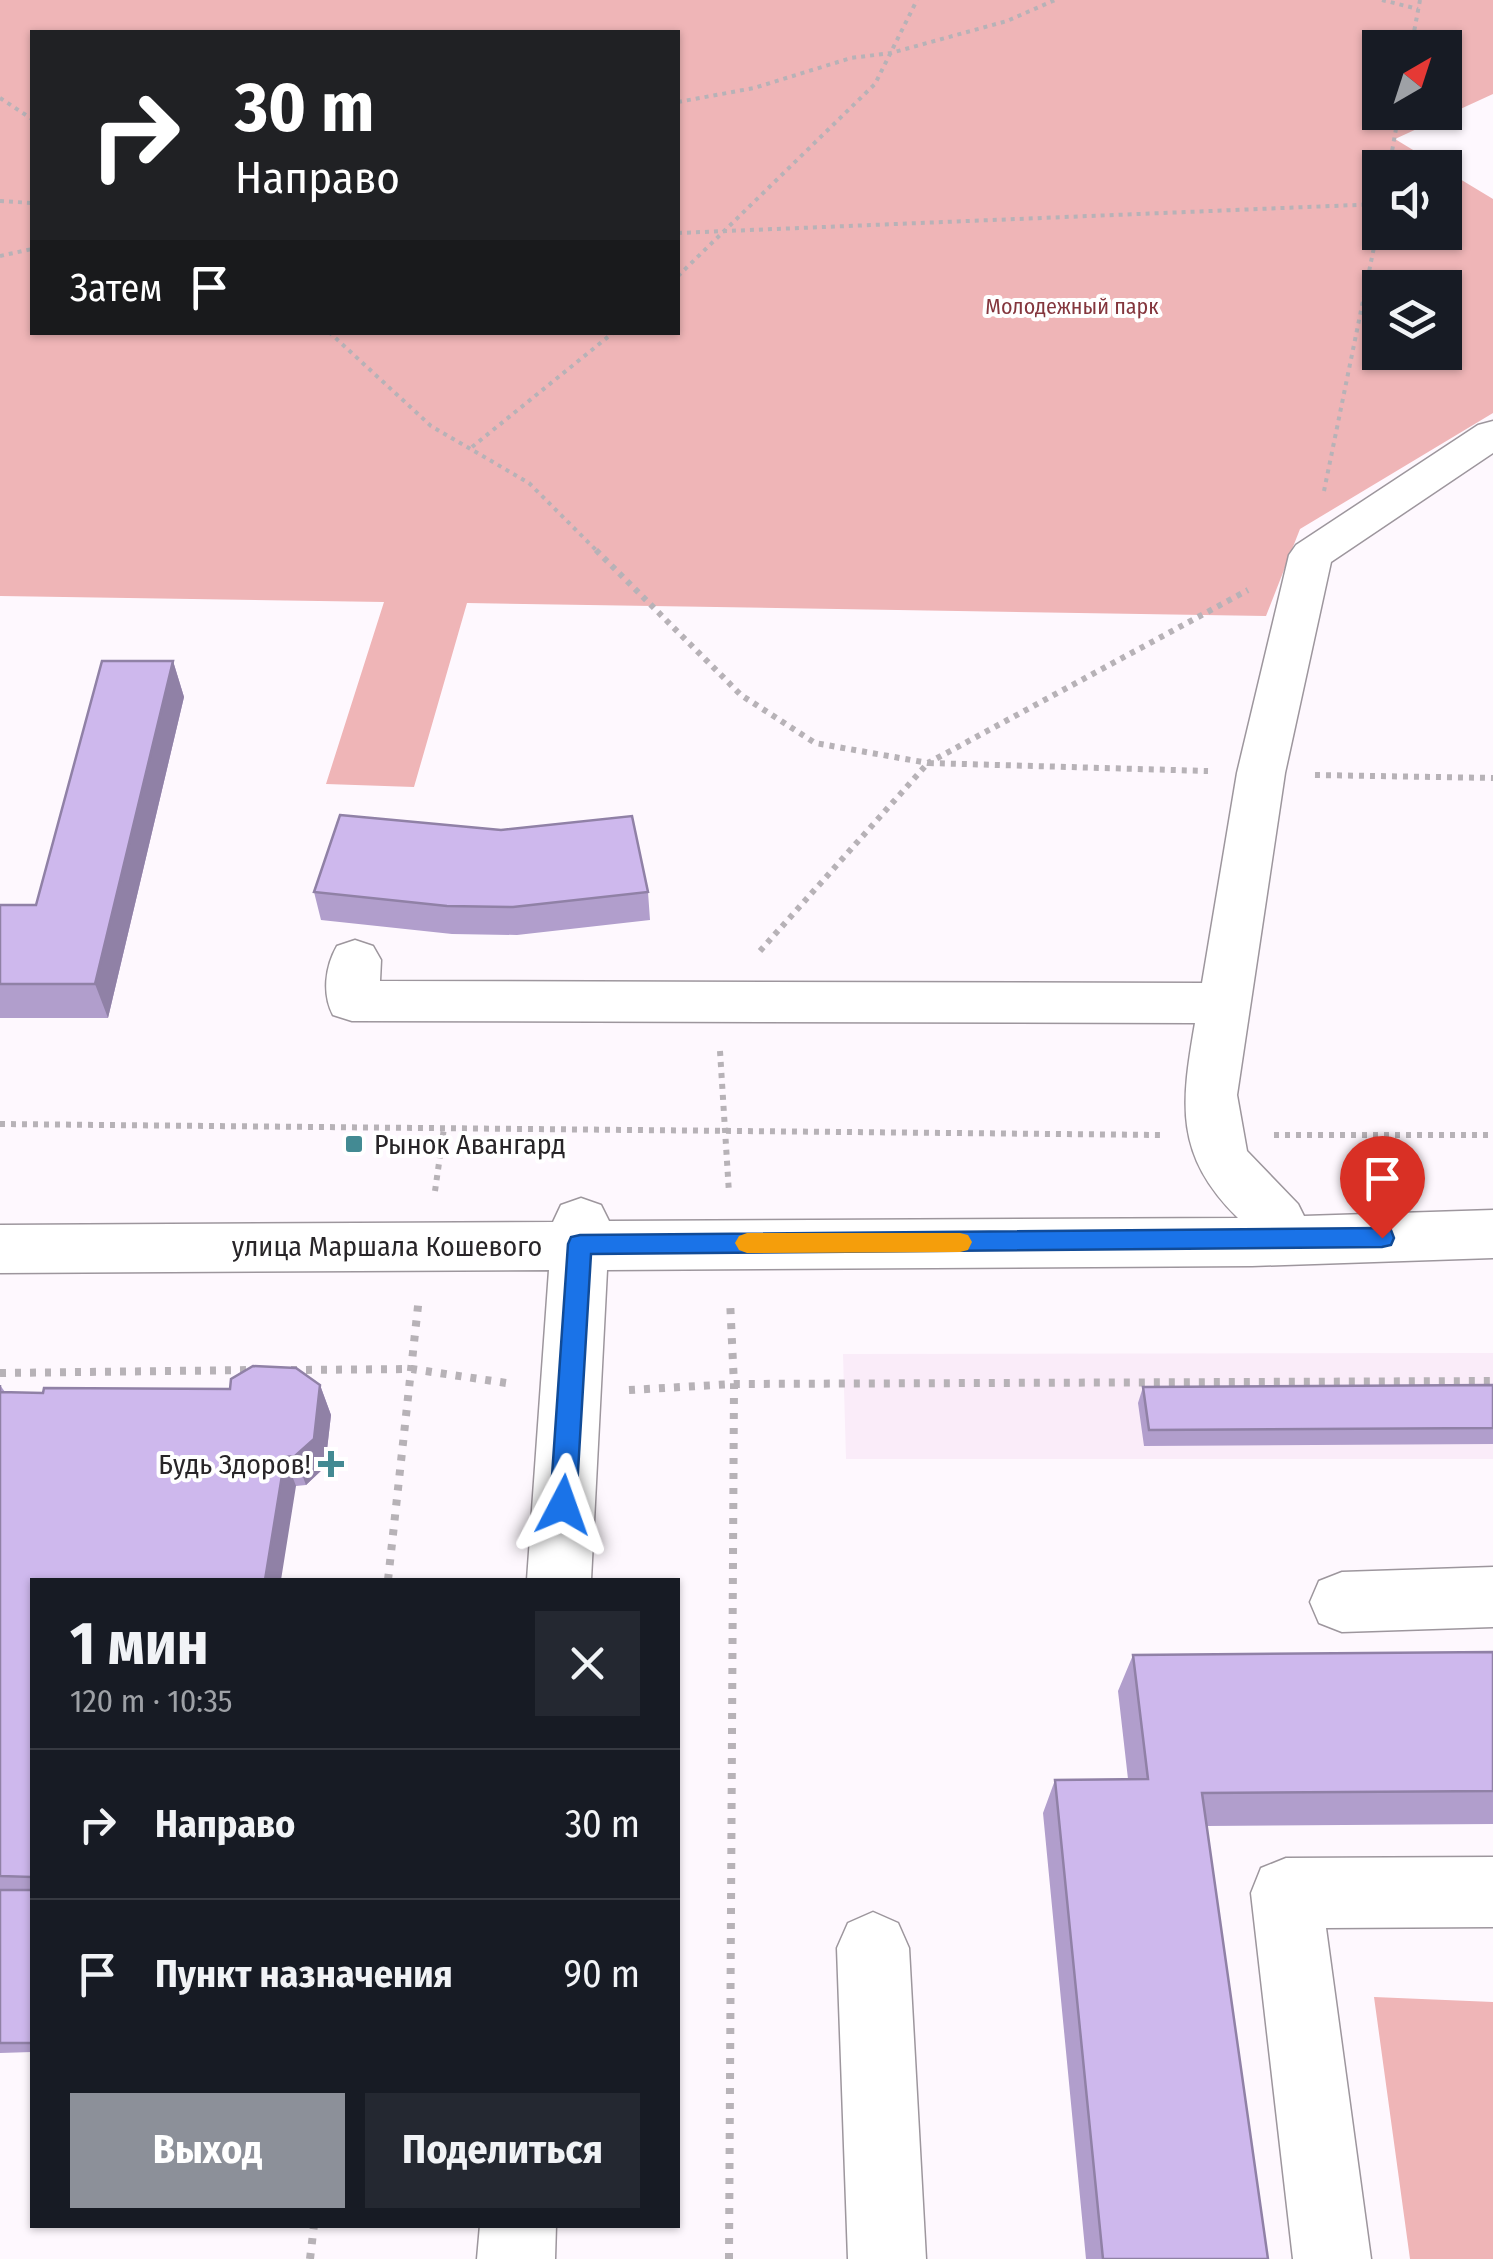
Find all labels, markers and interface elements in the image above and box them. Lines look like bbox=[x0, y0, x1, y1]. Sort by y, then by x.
north arrow bbox=[1362, 30, 1462, 130]
map controls bbox=[1362, 30, 1462, 370]
text: 30 m bbox=[235, 66, 374, 150]
icon: right bbox=[70, 70, 200, 200]
button: sound bbox=[1362, 150, 1462, 250]
text: Направо bbox=[235, 151, 400, 205]
icon: arrive bbox=[182, 260, 237, 315]
text: Затем bbox=[70, 265, 162, 311]
button: layers bbox=[1362, 270, 1462, 370]
park label: Молодежный парк bbox=[985, 293, 1159, 320]
place label: Рынок Авангард bbox=[374, 1128, 566, 1161]
marker: Рынок Авангард bbox=[343, 1133, 365, 1155]
pin bbox=[1340, 1136, 1425, 1239]
icon: arrive bbox=[1355, 1151, 1410, 1206]
street label: улица Маршала Кошевого bbox=[232, 1230, 542, 1263]
place label: Будь Здоров! bbox=[158, 1448, 311, 1481]
marker: Будь Здоров! bbox=[320, 1453, 342, 1475]
position arrow bbox=[511, 1453, 615, 1557]
text: 1 мин bbox=[70, 1608, 209, 1680]
button: close bbox=[535, 1611, 640, 1716]
text: 120 m · 10:35 bbox=[70, 1682, 233, 1720]
icon: right bbox=[70, 1797, 125, 1852]
text: Направо bbox=[155, 1801, 295, 1847]
text: 30 m bbox=[565, 1801, 640, 1847]
icon: arrive bbox=[70, 1947, 125, 2002]
text: Пункт назначения bbox=[155, 1951, 453, 1997]
text: 90 m bbox=[564, 1951, 640, 1997]
button: Выход bbox=[70, 2093, 345, 2208]
button: Поделиться bbox=[365, 2093, 640, 2208]

